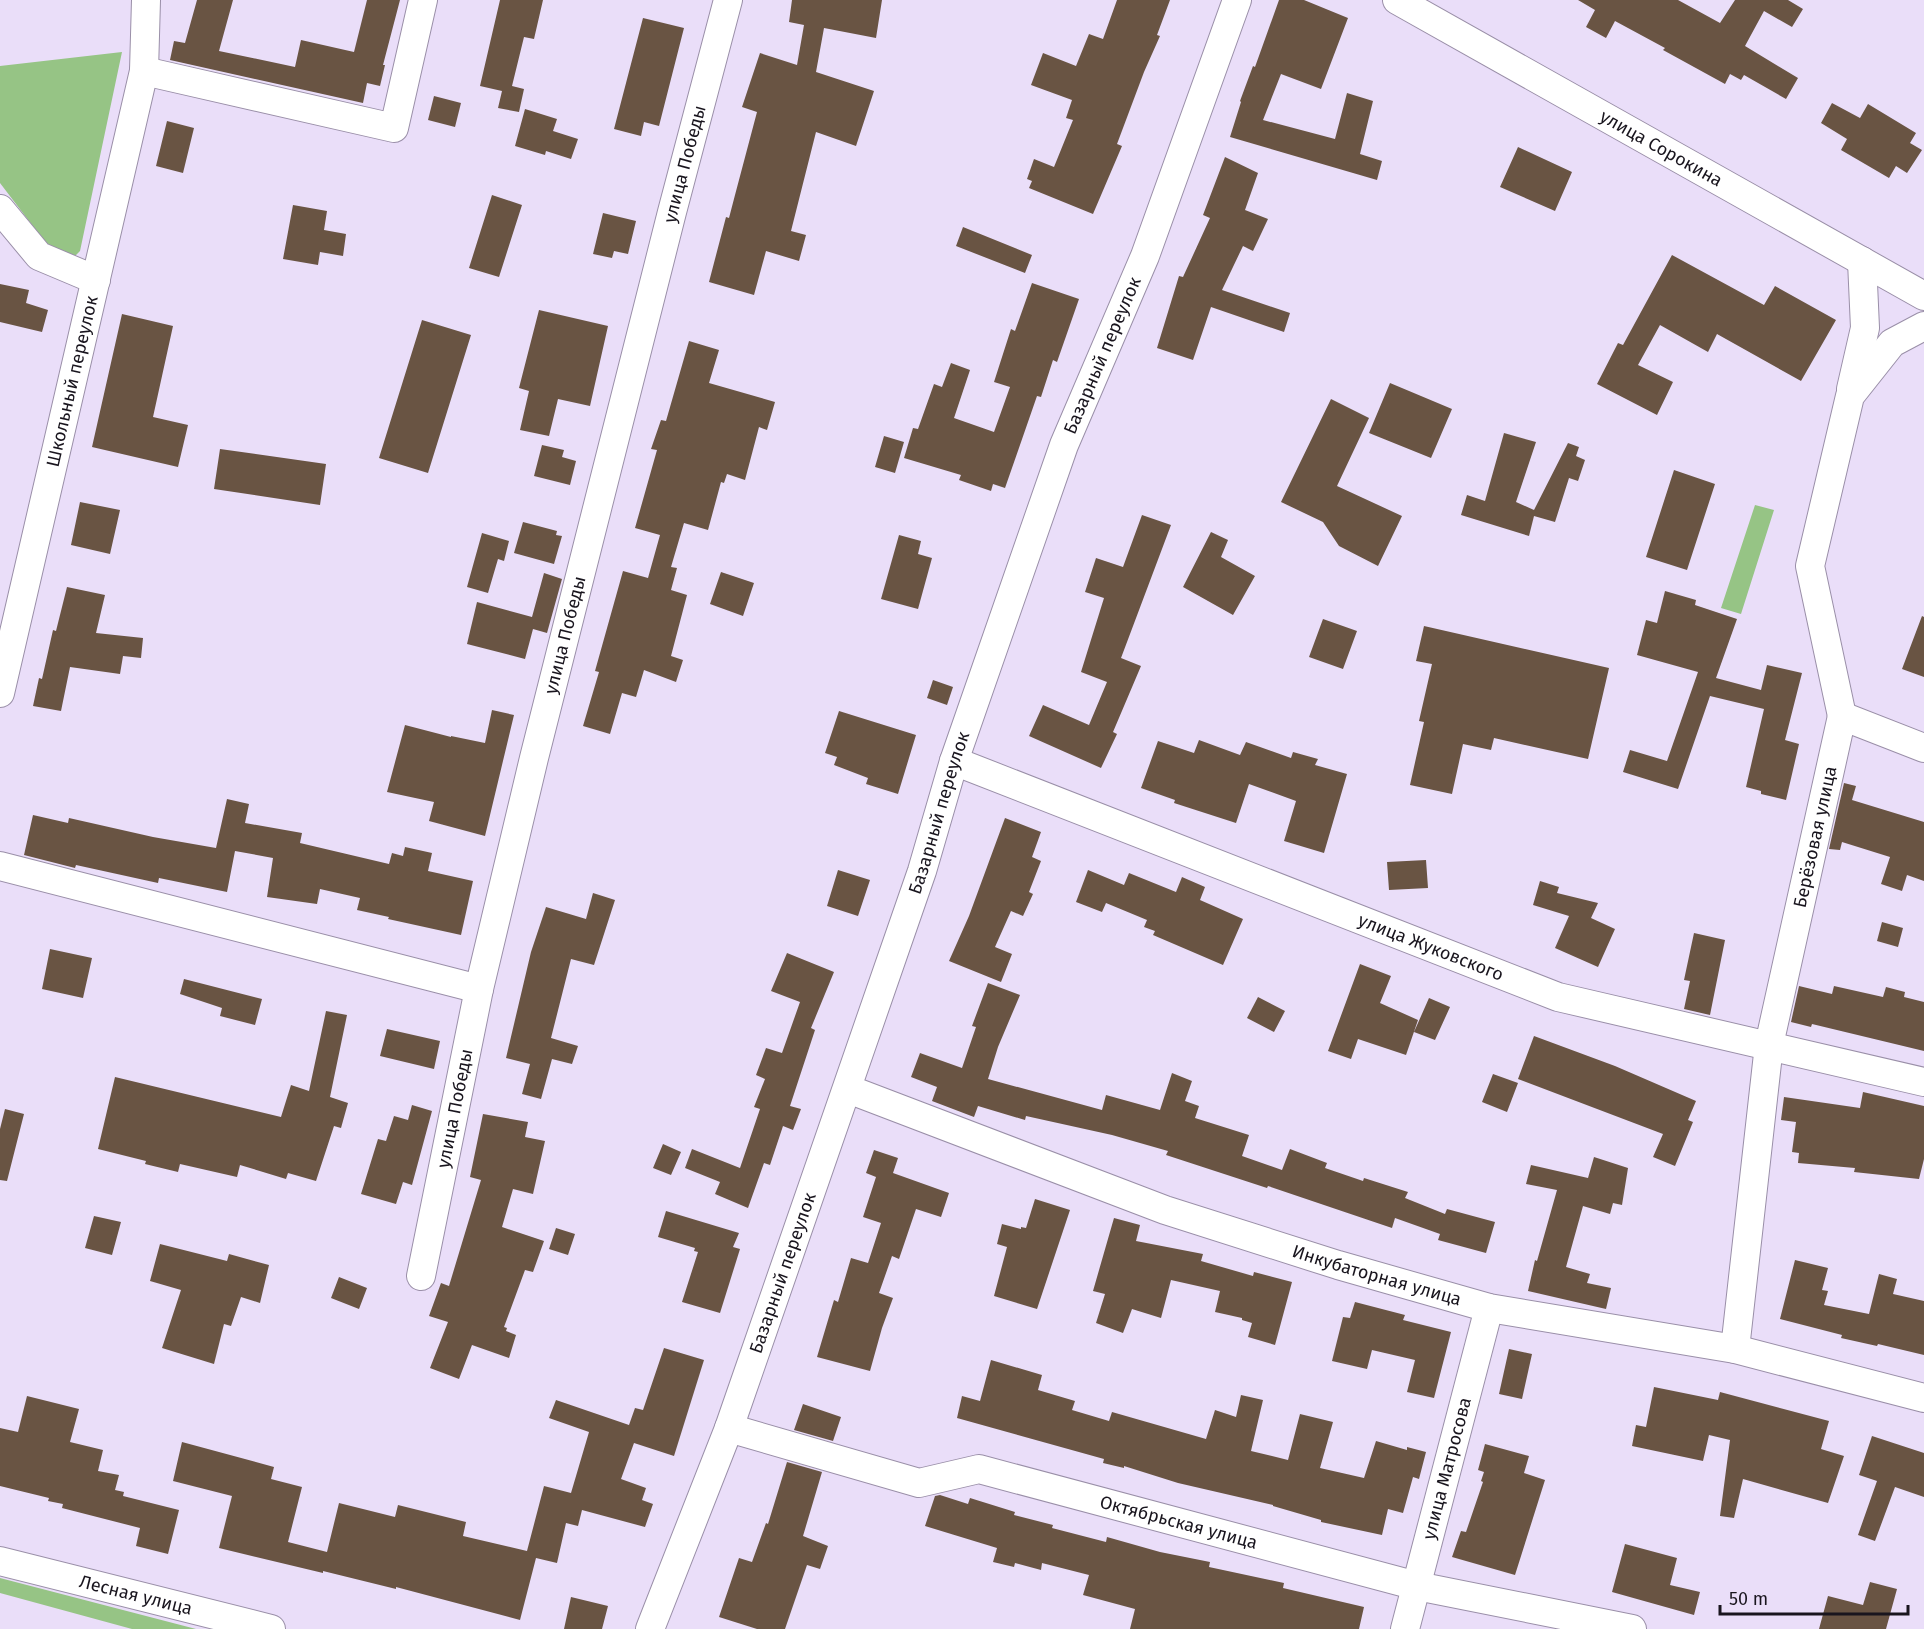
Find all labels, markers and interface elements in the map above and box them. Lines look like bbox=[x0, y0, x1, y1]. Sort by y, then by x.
street label: улица Победы bbox=[659, 103, 711, 225]
street label: улица Сорокина bbox=[1596, 105, 1726, 192]
street label: Базарный переулок bbox=[1059, 273, 1146, 437]
street label: Школьный переулок bbox=[42, 293, 103, 469]
street label: улица Победы bbox=[540, 574, 591, 696]
street label: Базарный переулок bbox=[904, 728, 975, 897]
street label: Берёзовая улица bbox=[1789, 764, 1842, 910]
street label: улица Жуковского bbox=[1355, 909, 1507, 986]
street label: улица Победы bbox=[432, 1047, 478, 1170]
street label: Базарный переулок bbox=[745, 1189, 821, 1356]
street label: Инкубаторная улица bbox=[1289, 1240, 1464, 1311]
street label: улица Матросова bbox=[1418, 1395, 1476, 1542]
street label: Октябрьская улица bbox=[1097, 1491, 1260, 1554]
street label: Лесная улица bbox=[77, 1570, 195, 1620]
scale bar bbox=[1720, 1578, 1908, 1616]
text: 50 m bbox=[1729, 1588, 1768, 1610]

